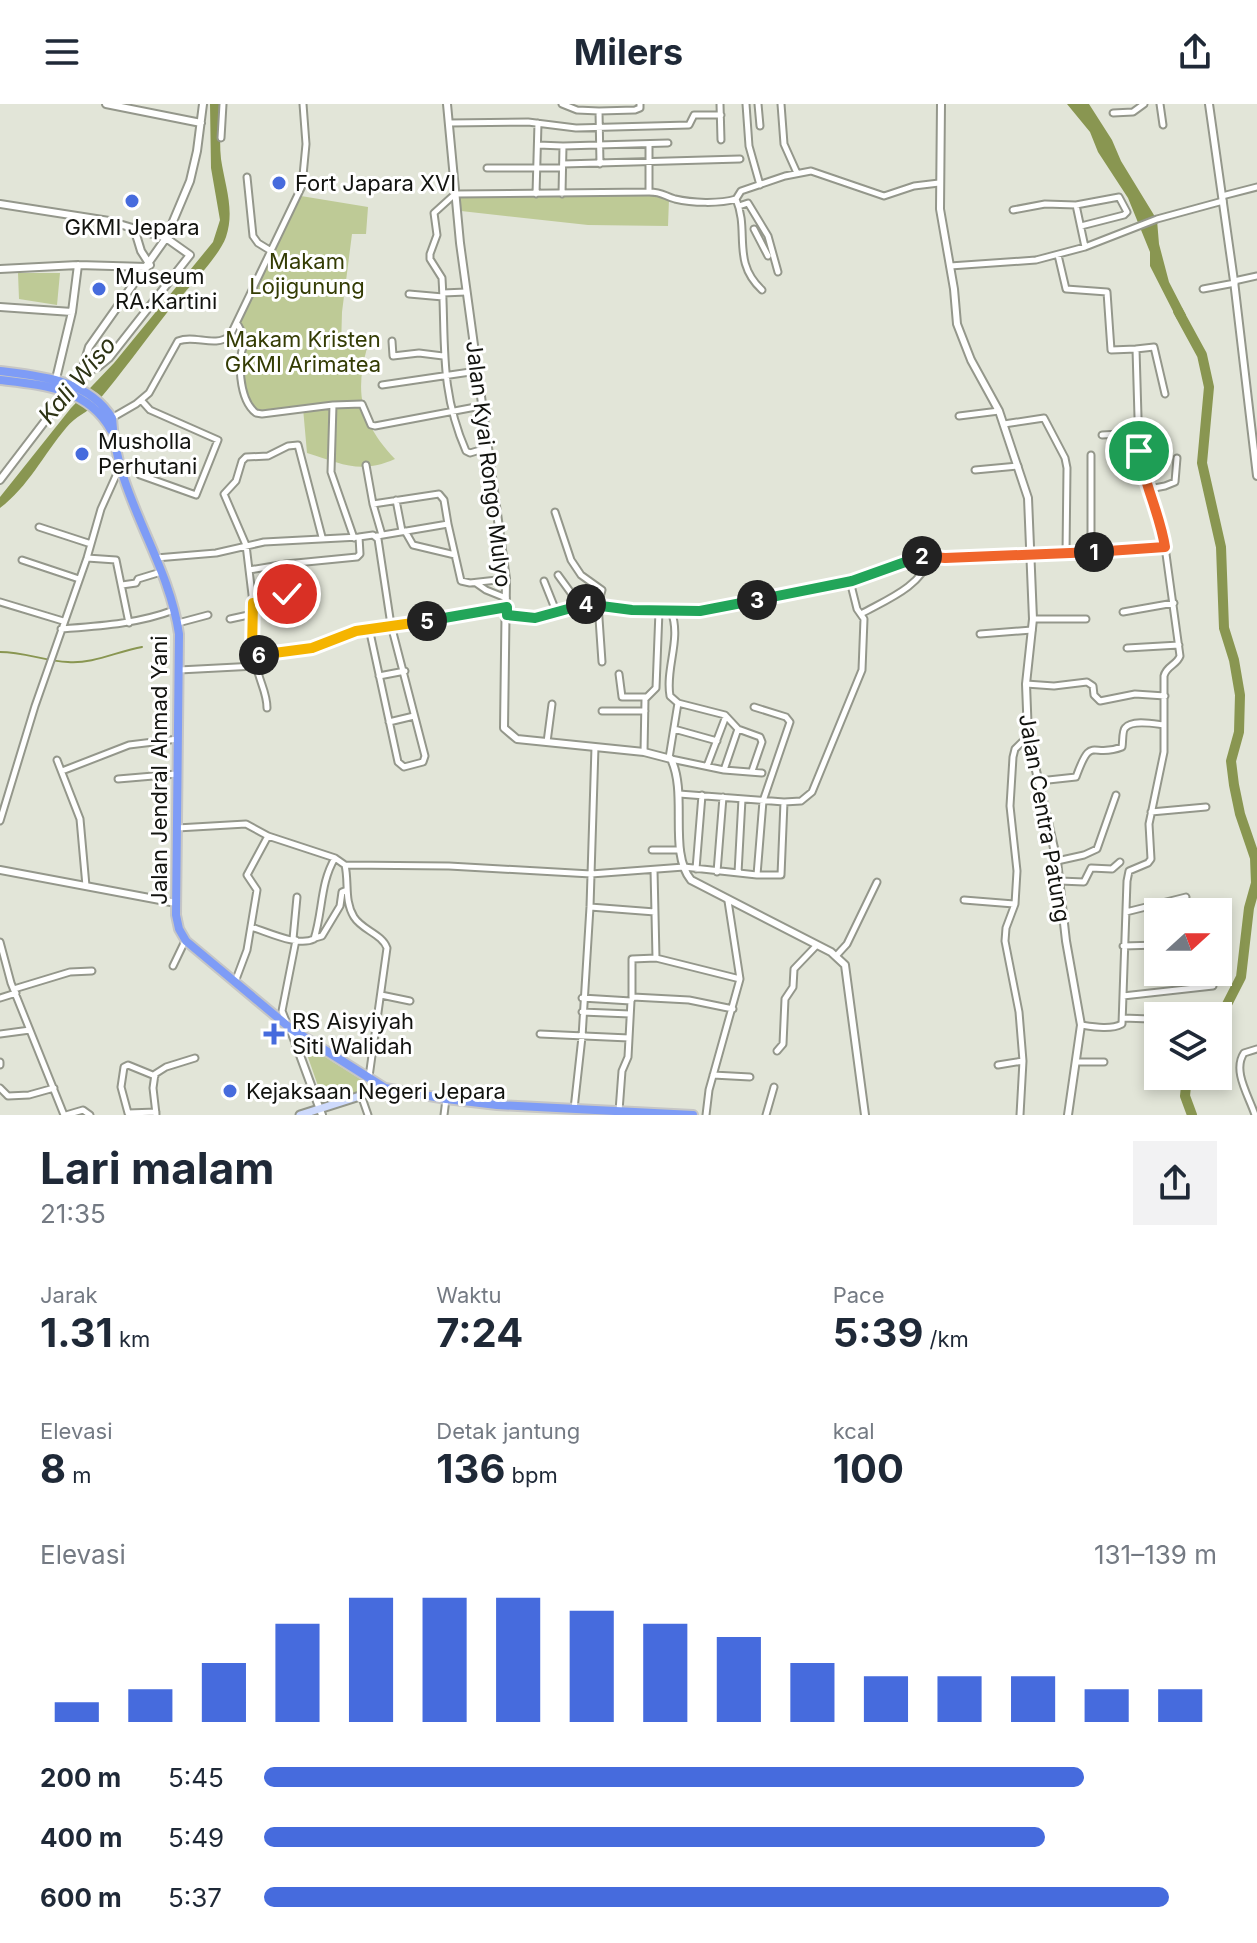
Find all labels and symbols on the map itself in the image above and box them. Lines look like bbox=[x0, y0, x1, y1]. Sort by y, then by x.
place label: Fort Japara XVI bbox=[295, 170, 456, 196]
marker: Fort Japara XVI bbox=[270, 174, 288, 192]
marker: GKMI Jepara bbox=[123, 192, 141, 210]
place label: GKMI Jepara bbox=[64, 214, 200, 240]
park label: Makam Lojigunung bbox=[249, 248, 365, 299]
place label: Museum RA.Kartini bbox=[115, 263, 217, 314]
marker: Museum RA.Kartini bbox=[90, 280, 108, 298]
park label: Makam Kristen GKMI Arimatea bbox=[225, 326, 381, 377]
water label: Kali Wiso bbox=[32, 331, 122, 429]
street label: Jalan Kyai Rongo Mulyo bbox=[461, 339, 517, 589]
pin bbox=[1105, 417, 1173, 485]
place label: Musholla Perhutani bbox=[98, 428, 197, 479]
marker: Musholla Perhutani bbox=[73, 445, 91, 463]
pin: 1 bbox=[1074, 532, 1114, 572]
pin: 2 bbox=[902, 536, 942, 576]
pin bbox=[253, 560, 321, 628]
pin: 3 bbox=[737, 580, 777, 620]
pin: 4 bbox=[566, 584, 606, 624]
pin: 5 bbox=[407, 601, 447, 641]
street label: Jalan Jendral Ahmad Yani bbox=[146, 635, 172, 905]
pin: 6 bbox=[239, 635, 279, 675]
street label: Jalan Centra Patung bbox=[1014, 712, 1076, 924]
north arrow bbox=[1144, 898, 1232, 986]
place label: RS Aisyiyah Siti Walidah bbox=[292, 1008, 414, 1059]
marker: RS Aisyiyah Siti Walidah bbox=[263, 1023, 285, 1045]
place label: Kejaksaan Negeri Jepara bbox=[246, 1078, 506, 1104]
marker: Kejaksaan Negeri Jepara bbox=[221, 1082, 239, 1100]

